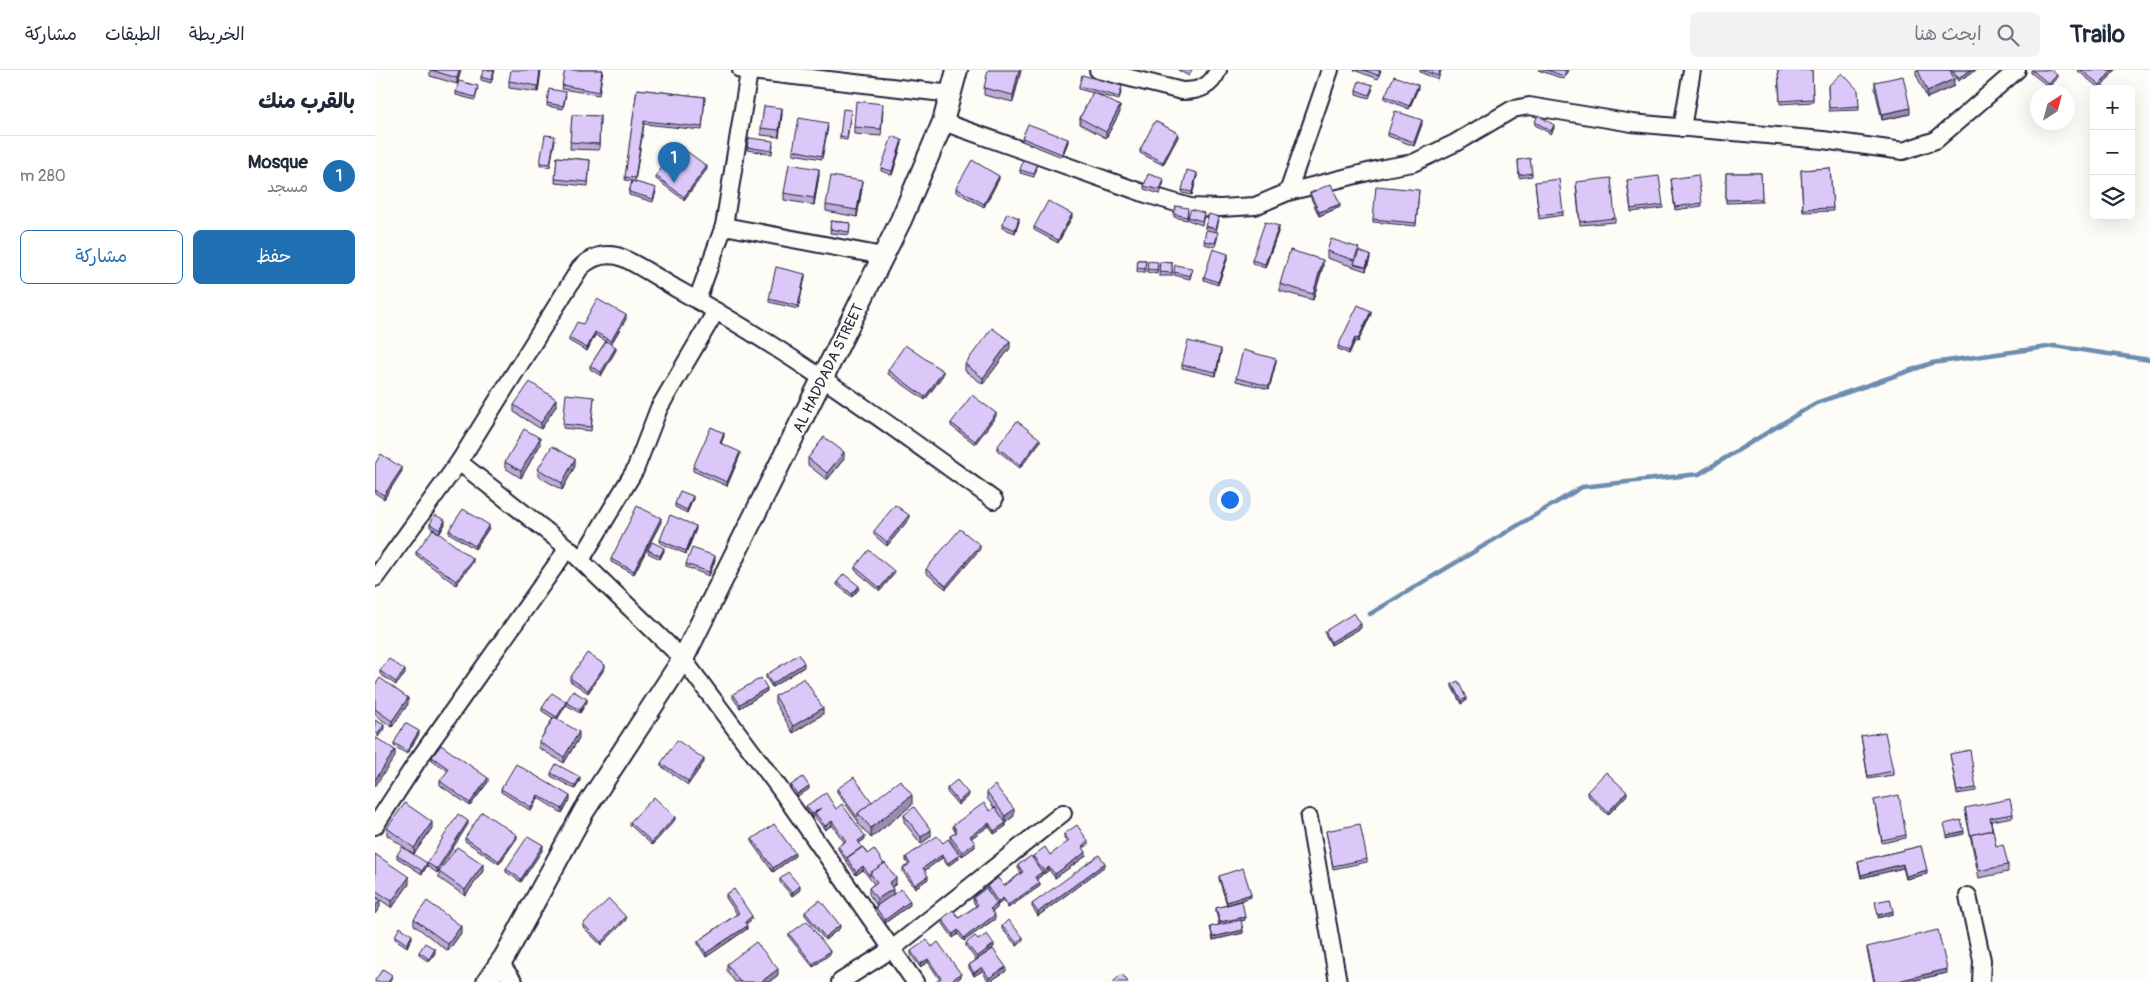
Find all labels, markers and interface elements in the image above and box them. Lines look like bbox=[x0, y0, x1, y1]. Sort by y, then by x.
search box bbox=[1690, 12, 2040, 57]
text: Trailo bbox=[2070, 20, 2125, 49]
icon: search bbox=[1994, 21, 2022, 49]
text: ابحث هنا bbox=[1914, 22, 1982, 46]
text: مشاركة bbox=[25, 23, 77, 46]
text: الطبقات bbox=[105, 23, 161, 46]
text: الخريطة bbox=[189, 23, 245, 46]
north arrow bbox=[2030, 85, 2075, 130]
map controls bbox=[2090, 85, 2135, 220]
button: + bbox=[2090, 85, 2135, 130]
text: بالقرب منك bbox=[258, 88, 355, 115]
button: − bbox=[2090, 130, 2135, 175]
pin: 1 bbox=[658, 142, 690, 183]
text: Mosque bbox=[248, 150, 308, 174]
text: 280 m bbox=[20, 166, 66, 186]
text: 1 bbox=[336, 166, 342, 186]
button: layers bbox=[2090, 175, 2135, 220]
text: مسجد bbox=[267, 177, 308, 197]
button: مشاركة bbox=[20, 230, 183, 284]
button: حفظ bbox=[193, 230, 355, 284]
street label: AL HADDADA STREET bbox=[789, 301, 868, 436]
your location bbox=[1217, 487, 1243, 513]

